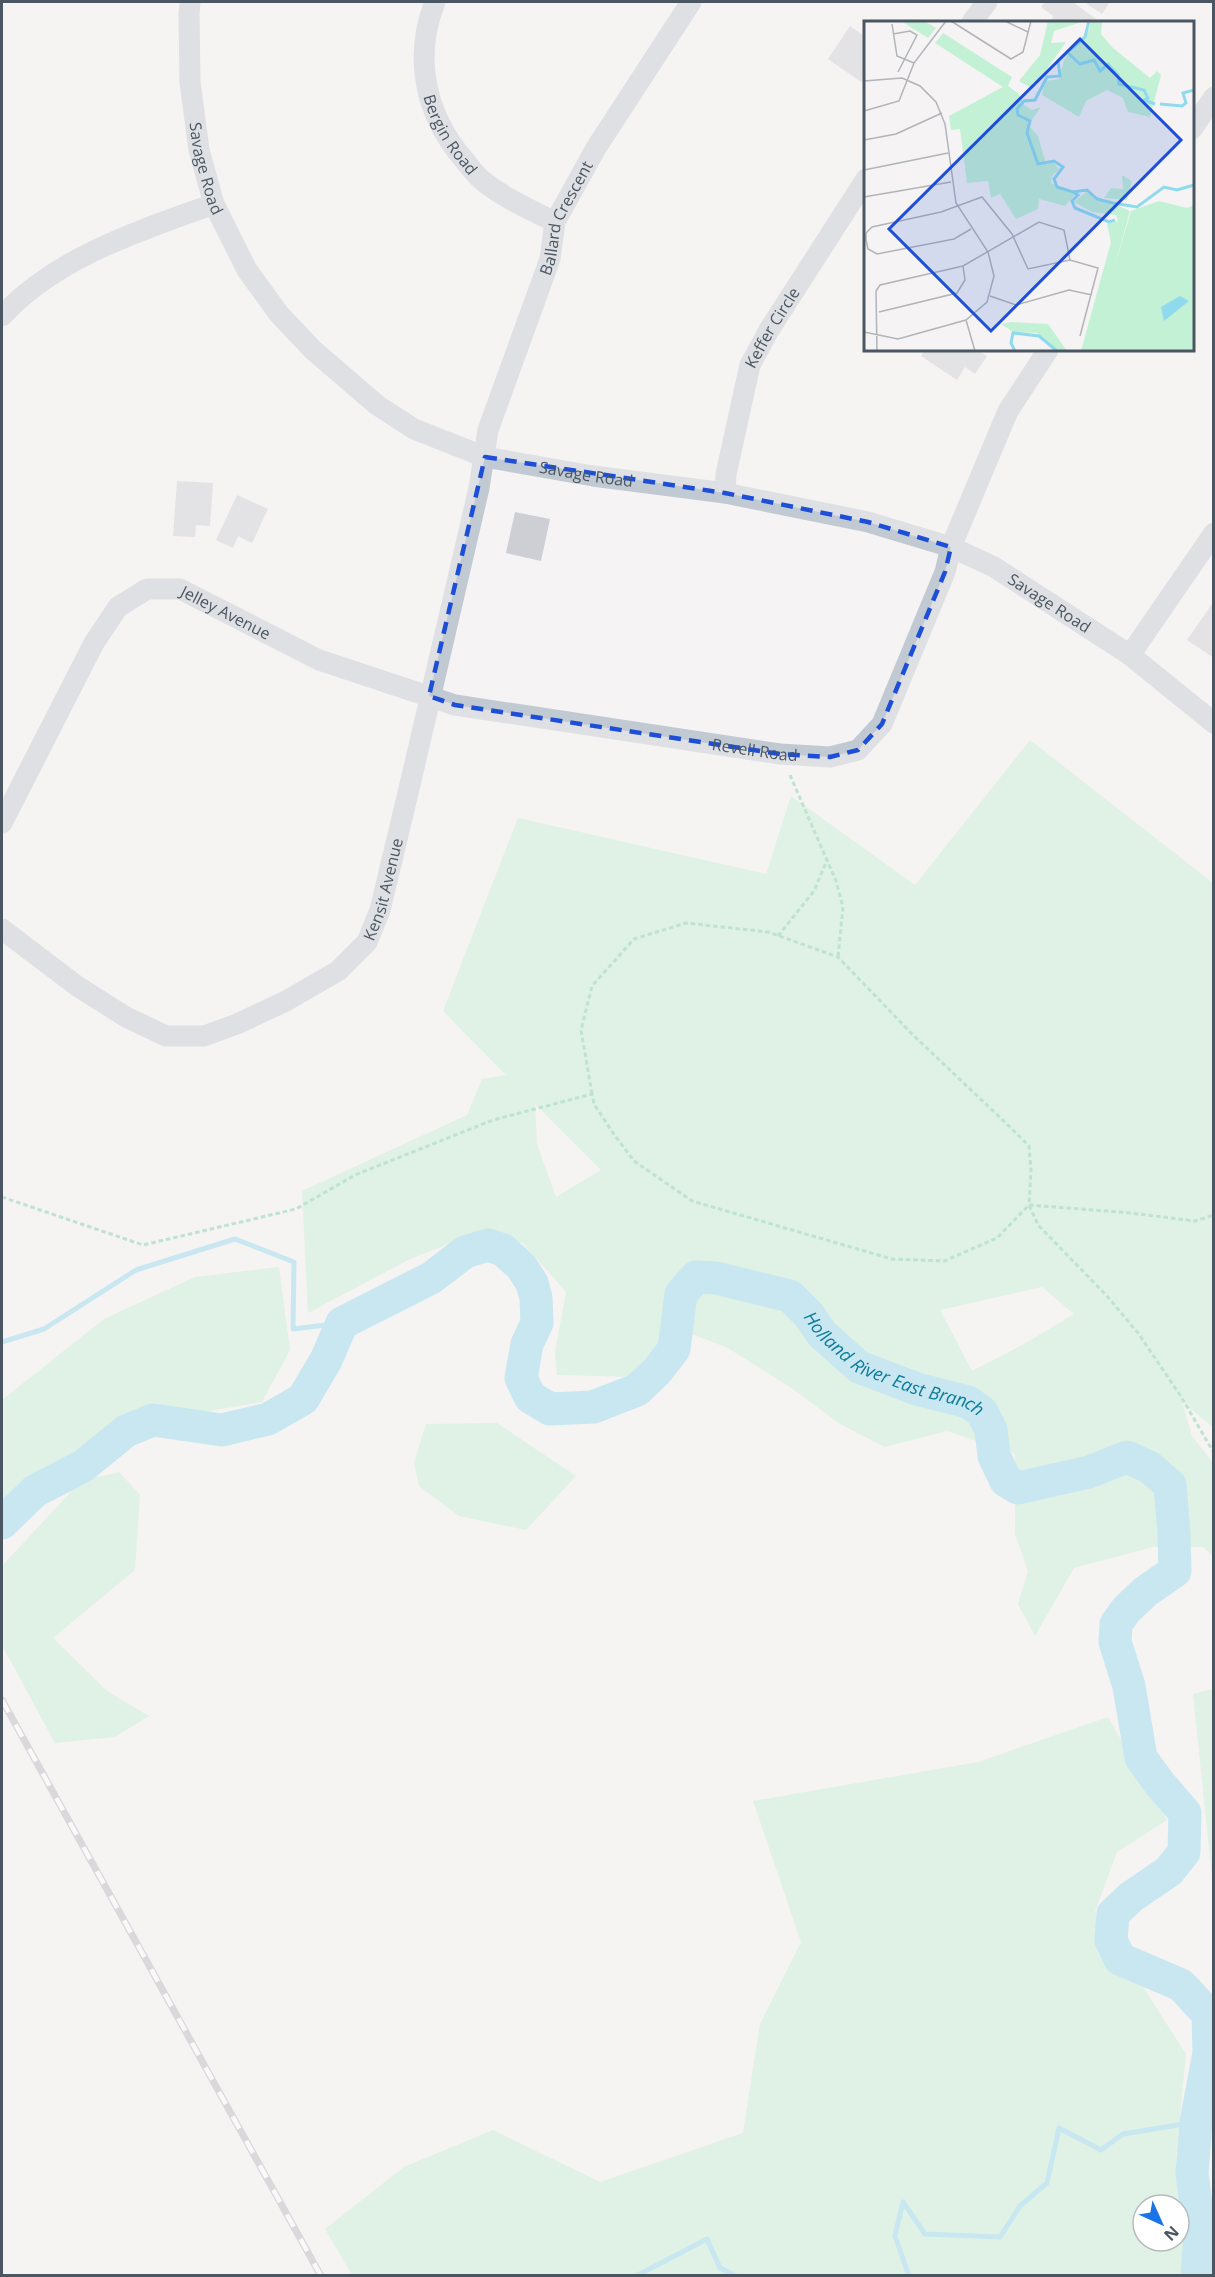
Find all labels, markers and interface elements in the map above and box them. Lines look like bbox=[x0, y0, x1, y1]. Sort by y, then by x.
inset map bbox=[864, 21, 1194, 351]
street label: Bergin Road bbox=[418, 92, 483, 179]
street label: Savage Road bbox=[184, 121, 229, 218]
street label: Ballard Crescent bbox=[534, 157, 598, 278]
street label: Keffer Circle bbox=[739, 283, 805, 372]
street label: Savage Road bbox=[538, 456, 634, 492]
street label: Savage Road bbox=[1004, 568, 1095, 638]
street label: Jelley Avenue bbox=[175, 579, 275, 645]
street label: Revell Road bbox=[710, 733, 798, 766]
street label: Kensit Avenue bbox=[358, 836, 408, 944]
water label: Holland River East Branch bbox=[799, 1306, 989, 1421]
north arrow bbox=[1131, 2193, 1191, 2253]
text: N bbox=[1159, 2221, 1184, 2246]

